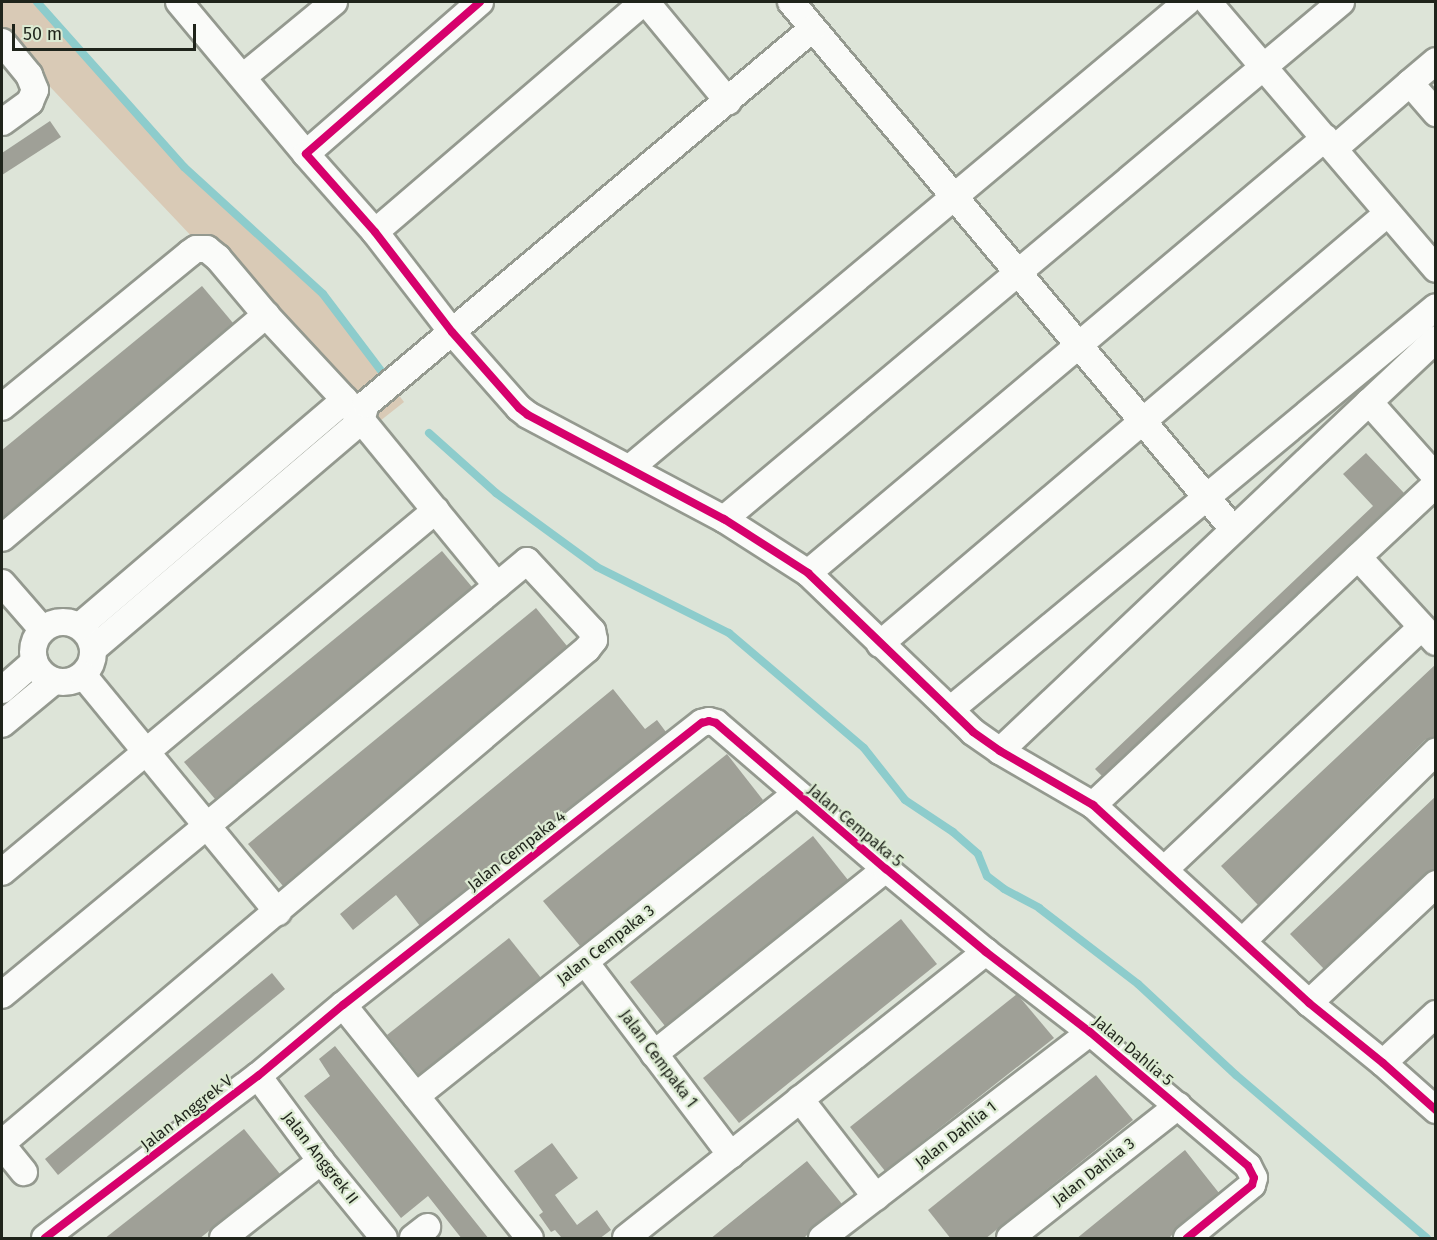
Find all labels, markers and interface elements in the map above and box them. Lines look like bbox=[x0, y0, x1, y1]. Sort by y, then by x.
scale bar bbox=[15, 12, 200, 50]
text: 50 m bbox=[23, 23, 62, 45]
street label: Jalan Cempaka 5 bbox=[803, 781, 907, 871]
street label: Jalan Cempaka 4 bbox=[464, 807, 570, 895]
street label: Jalan Cempaka 3 bbox=[553, 901, 659, 989]
street label: Jalan Cempaka 1 bbox=[615, 1006, 701, 1112]
street label: Jalan Dahlia 5 bbox=[1089, 1012, 1177, 1090]
street label: Jalan Anggrek V bbox=[137, 1071, 237, 1155]
street label: Jalan Dahlia 1 bbox=[912, 1097, 1000, 1173]
street label: Jalan Anggrek II bbox=[278, 1108, 362, 1208]
street label: Jalan Dahlia 3 bbox=[1049, 1134, 1139, 1210]

